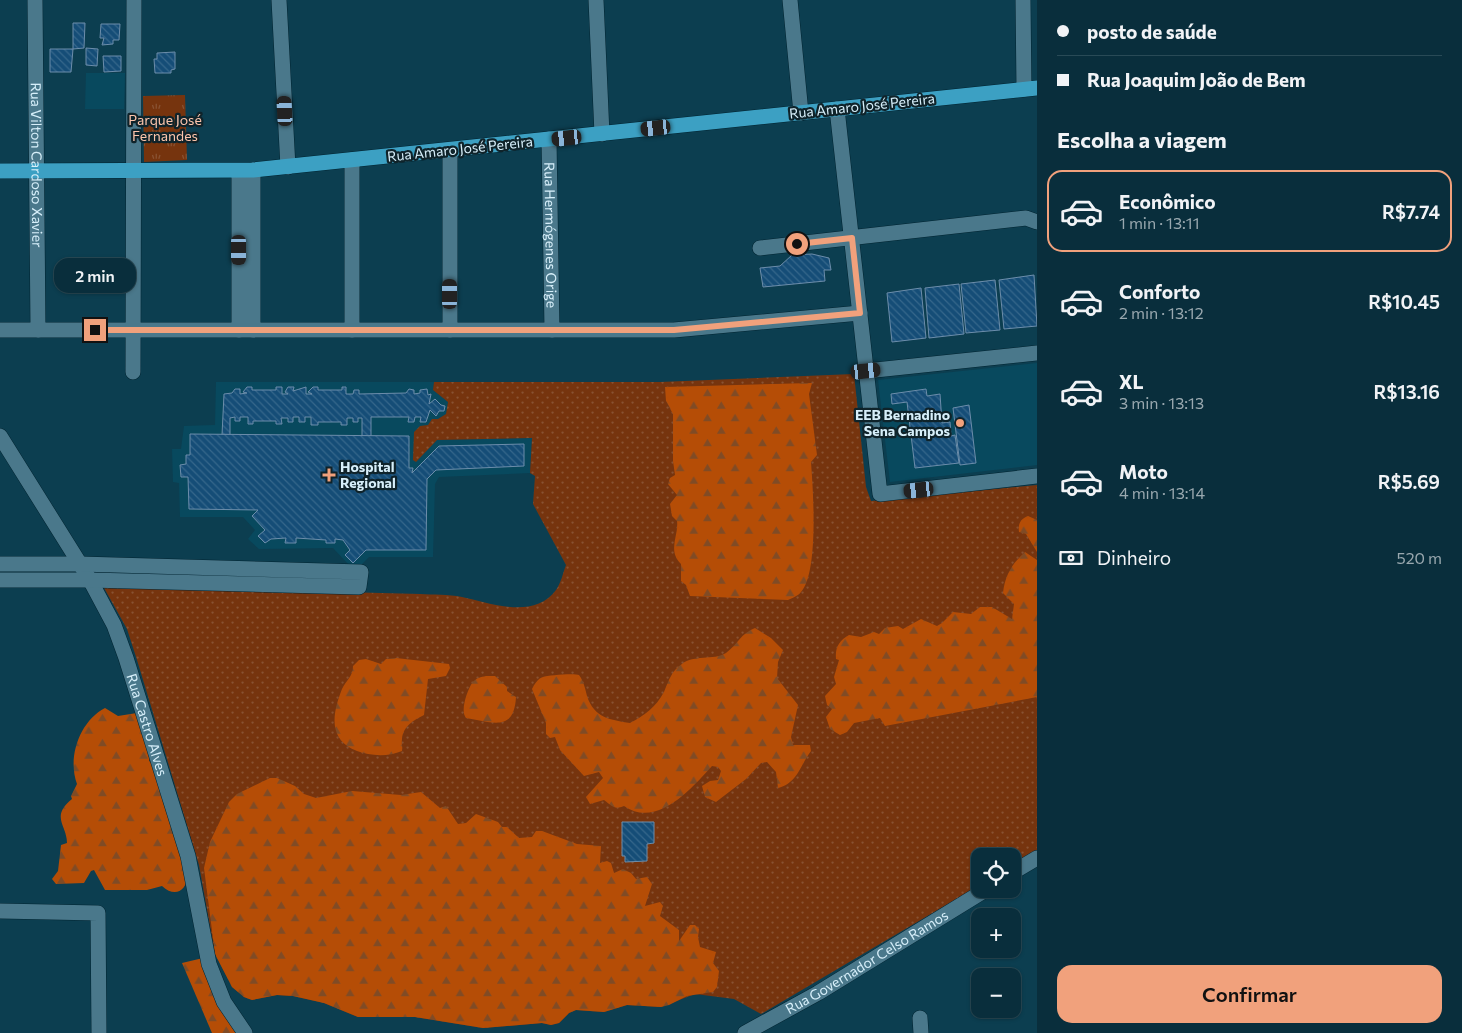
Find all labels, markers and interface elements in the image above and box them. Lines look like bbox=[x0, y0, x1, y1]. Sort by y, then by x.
text: posto de saúde bbox=[1087, 20, 1217, 43]
text: Rua Joaquim João de Bem bbox=[1087, 68, 1306, 91]
street label: Rua Vilton Cardoso Xavier bbox=[28, 82, 46, 248]
street label: Rua Amaro José Pereira bbox=[788, 89, 936, 122]
car bbox=[276, 96, 293, 126]
park label: Parque José Fernandes bbox=[128, 111, 202, 144]
car bbox=[640, 119, 671, 137]
text: Escolha a viagem bbox=[1057, 126, 1227, 153]
car bbox=[551, 129, 582, 147]
street label: Rua Amaro José Pereira bbox=[386, 132, 534, 165]
street label: Rua Hermógenes Orige bbox=[541, 162, 561, 308]
icon: car bbox=[1059, 189, 1104, 234]
text: Econômico bbox=[1119, 190, 1216, 213]
text: R$7.74 bbox=[1382, 200, 1440, 223]
text: 1 min · 13:11 bbox=[1119, 213, 1199, 232]
route start bbox=[786, 233, 808, 255]
car bbox=[231, 235, 246, 265]
callout: 2 min bbox=[54, 258, 136, 292]
text: 2 min bbox=[75, 266, 115, 285]
car bbox=[442, 279, 457, 309]
icon: car bbox=[1059, 279, 1104, 324]
text: Conforto bbox=[1119, 280, 1200, 303]
text: R$10.45 bbox=[1368, 290, 1440, 313]
text: 2 min · 13:12 bbox=[1119, 303, 1204, 322]
route end bbox=[84, 319, 106, 341]
car bbox=[850, 362, 881, 380]
icon: car bbox=[1059, 369, 1104, 414]
text: XL bbox=[1119, 370, 1144, 393]
text: R$13.16 bbox=[1373, 380, 1440, 403]
text: 3 min · 13:13 bbox=[1119, 393, 1204, 412]
place label: EEB Bernadino Sena Campos bbox=[855, 406, 950, 439]
marker: EEB Bernadino Sena Campos bbox=[954, 417, 966, 429]
place label: Hospital Regional bbox=[340, 458, 396, 491]
icon: car bbox=[1059, 459, 1104, 504]
text: Moto bbox=[1119, 460, 1168, 483]
marker: Hospital Regional bbox=[322, 468, 336, 482]
text: R$5.69 bbox=[1378, 470, 1440, 493]
car bbox=[903, 481, 934, 499]
text: 4 min · 13:14 bbox=[1119, 483, 1205, 502]
icon: cash bbox=[1057, 544, 1085, 572]
text: Dinheiro bbox=[1097, 546, 1171, 569]
text: 520 m bbox=[1397, 548, 1442, 567]
street label: Rua Castro Alves bbox=[123, 671, 171, 778]
map controls bbox=[971, 848, 1021, 1018]
button: locate bbox=[971, 848, 1021, 898]
street label: Rua Governador Celso Ramos bbox=[782, 906, 951, 1017]
button: + bbox=[971, 908, 1021, 958]
button: Confirmar bbox=[1057, 965, 1442, 1023]
button: − bbox=[971, 968, 1021, 1018]

